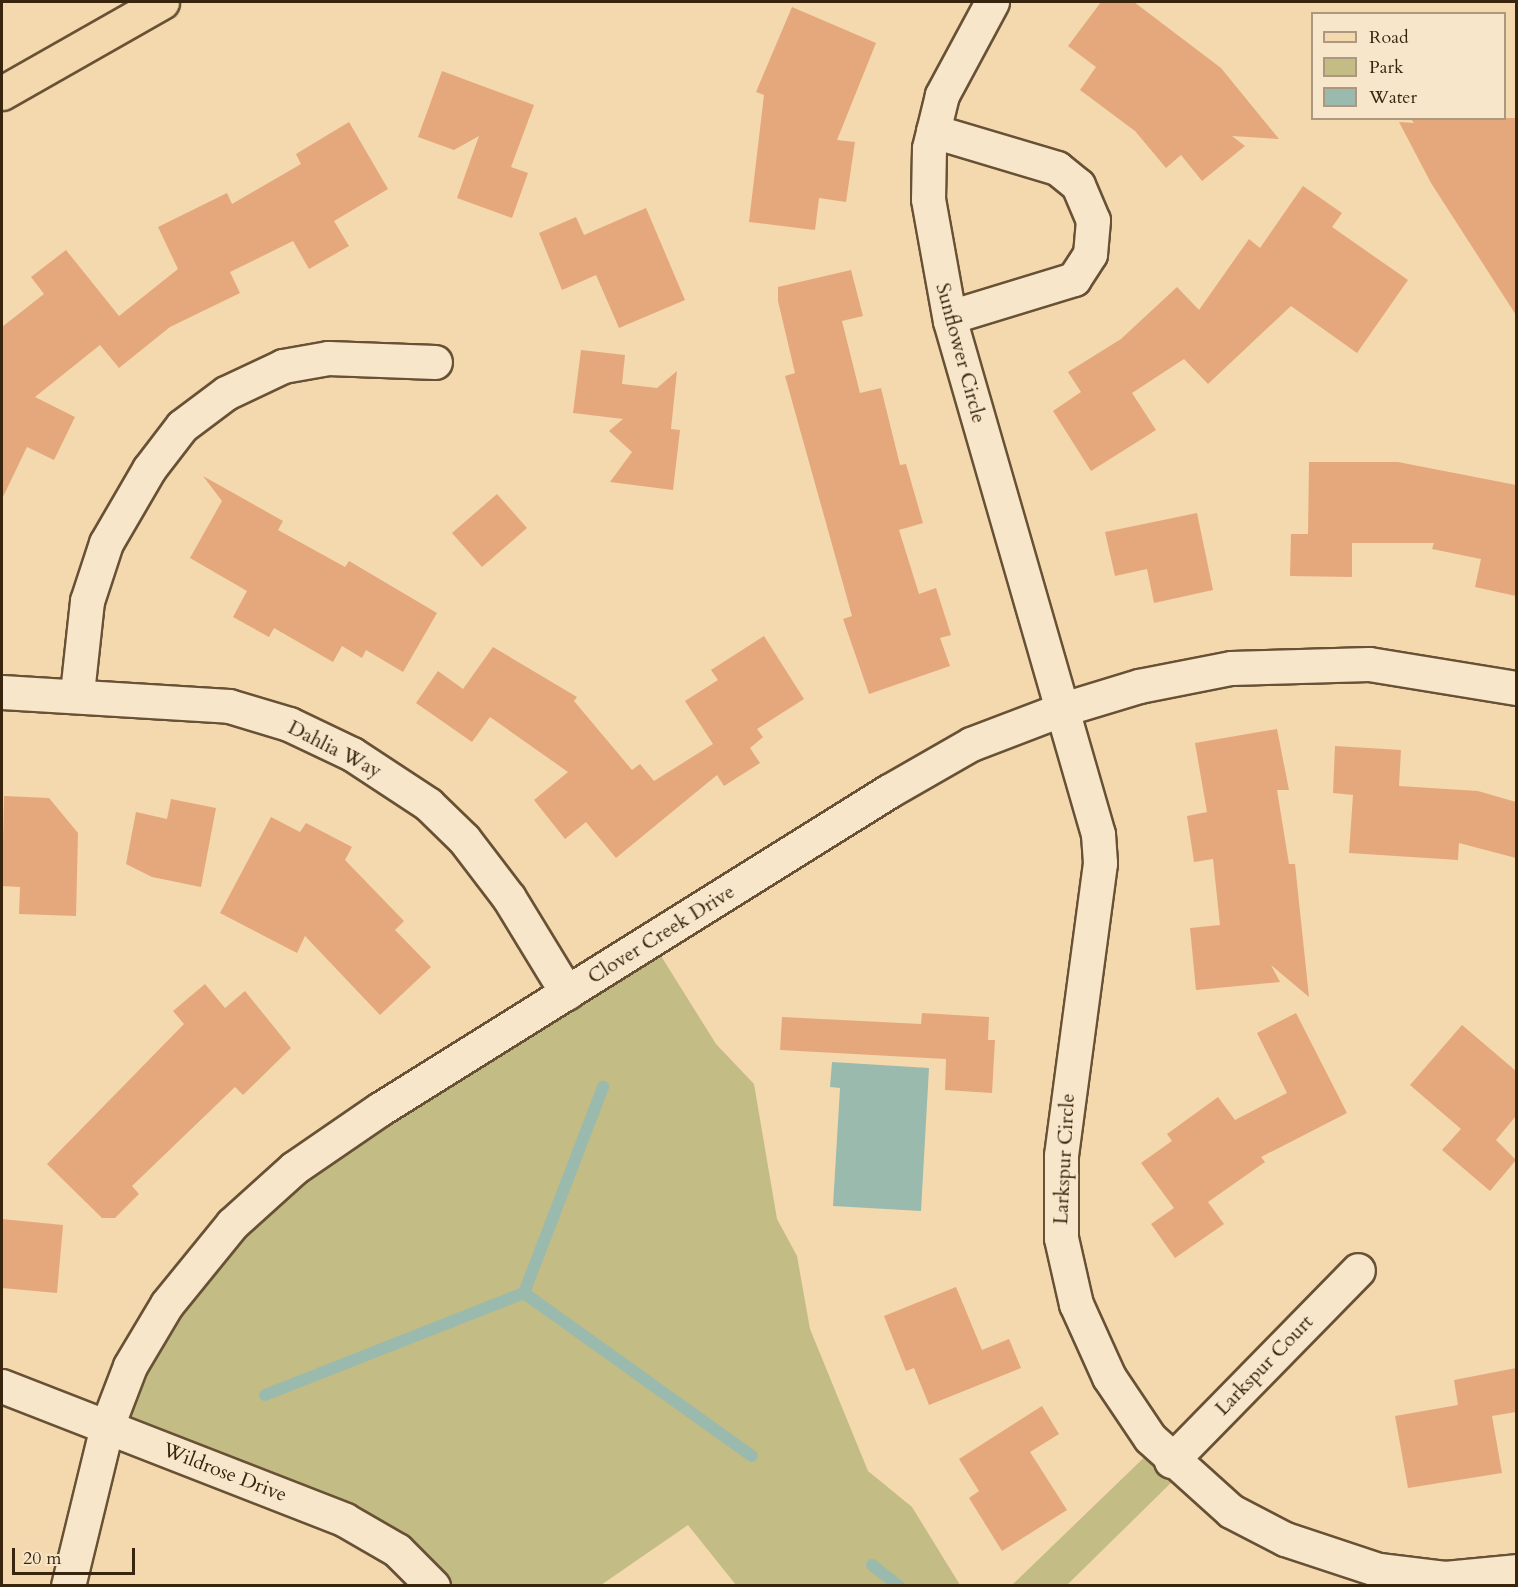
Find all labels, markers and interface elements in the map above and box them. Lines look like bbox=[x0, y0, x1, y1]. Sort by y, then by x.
legend bbox=[1311, 12, 1506, 120]
text: Road bbox=[1369, 25, 1409, 50]
text: Park bbox=[1369, 55, 1404, 80]
text: Water bbox=[1369, 85, 1417, 110]
street label: Sunflower Circle bbox=[931, 280, 991, 426]
street label: Dahlia Way bbox=[284, 715, 386, 783]
street label: Clover Creek Drive bbox=[583, 879, 739, 989]
street label: Larkspur Circle bbox=[1049, 1093, 1079, 1225]
street label: Larkspur Court bbox=[1210, 1310, 1318, 1420]
street label: Wildrose Drive bbox=[160, 1437, 290, 1507]
scale bar bbox=[15, 1536, 138, 1574]
text: 20 m bbox=[23, 1546, 62, 1571]

